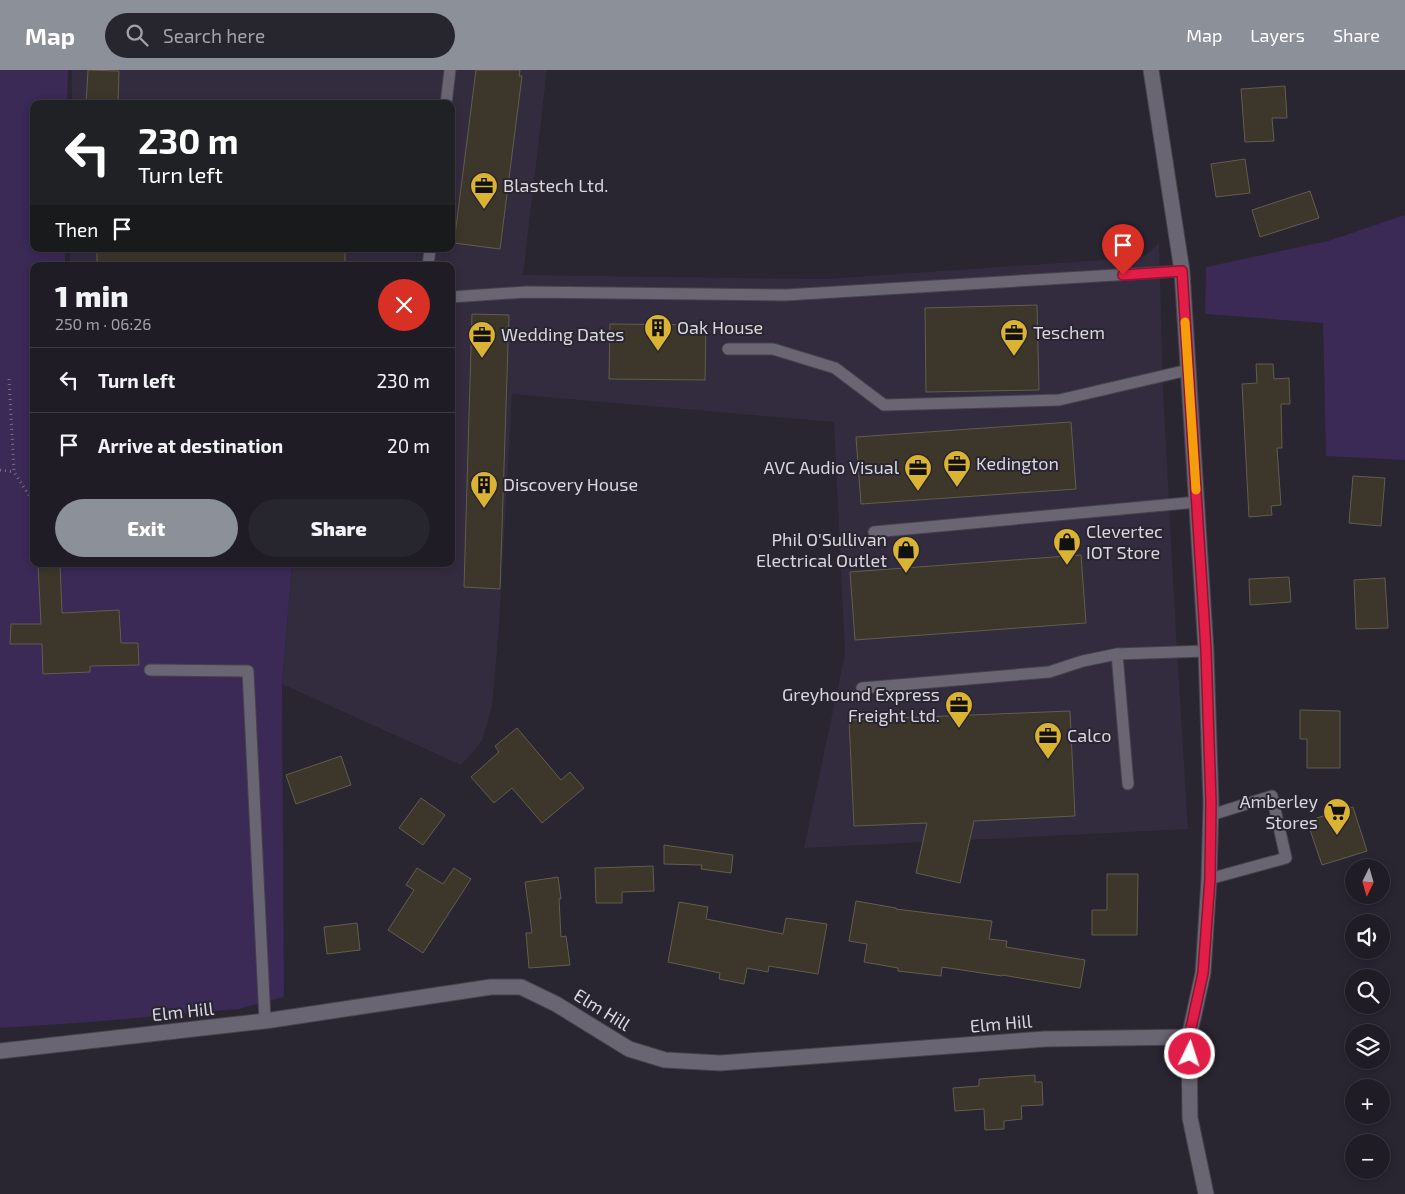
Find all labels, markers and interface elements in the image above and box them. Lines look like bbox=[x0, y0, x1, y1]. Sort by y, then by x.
search box bbox=[105, 13, 455, 58]
text: Map bbox=[25, 21, 75, 50]
icon: search bbox=[123, 21, 151, 49]
text: Search here bbox=[163, 24, 265, 47]
text: Map bbox=[1186, 24, 1222, 46]
text: Layers bbox=[1250, 24, 1305, 46]
text: Share bbox=[1333, 24, 1380, 46]
text: 230 m bbox=[138, 119, 239, 161]
icon: left bbox=[55, 120, 120, 185]
text: Turn left bbox=[138, 161, 223, 187]
office icon: Blastech Ltd. bbox=[469, 171, 499, 210]
place label: Blastech Ltd. bbox=[503, 174, 608, 196]
icon: arrive bbox=[108, 215, 136, 243]
text: Then bbox=[55, 218, 98, 241]
pin bbox=[1102, 224, 1144, 275]
icon: arrive bbox=[1109, 231, 1137, 259]
text: 1 min bbox=[55, 277, 129, 313]
button: close bbox=[378, 279, 430, 331]
building icon: Oak House bbox=[643, 313, 673, 352]
text: 250 m · 06:26 bbox=[55, 314, 151, 333]
place label: Oak House bbox=[677, 316, 763, 338]
office icon: Teschem bbox=[999, 318, 1029, 357]
office icon: Wedding Dates bbox=[467, 320, 497, 359]
place label: Teschem bbox=[1033, 321, 1105, 343]
place label: Wedding Dates bbox=[501, 323, 625, 345]
icon: left bbox=[55, 366, 83, 394]
text: Turn left bbox=[98, 369, 175, 392]
text: 230 m bbox=[376, 369, 430, 392]
icon: arrive bbox=[55, 431, 83, 459]
text: Arrive at destination bbox=[98, 434, 283, 457]
text: 20 m bbox=[387, 434, 430, 457]
office icon: Kedington bbox=[942, 449, 972, 488]
place label: Kedington bbox=[976, 452, 1059, 474]
office icon: AVC Audio Visual bbox=[903, 453, 933, 492]
place label: AVC Audio Visual bbox=[764, 456, 900, 478]
building icon: Discovery House bbox=[469, 470, 499, 509]
place label: Discovery House bbox=[503, 473, 638, 495]
button: Exit bbox=[55, 499, 238, 557]
button: Share bbox=[248, 499, 430, 557]
place label: Clevertec IOT Store bbox=[1086, 520, 1163, 563]
shop icon: Clevertec IOT Store bbox=[1052, 527, 1082, 566]
place label: Phil O'Sullivan Electrical Outlet bbox=[756, 528, 887, 571]
shop icon: Phil O'Sullivan Electrical Outlet bbox=[891, 535, 921, 574]
place label: Greyhound Express Freight Ltd. bbox=[782, 683, 940, 726]
office icon: Greyhound Express Freight Ltd. bbox=[944, 690, 974, 729]
office icon: Calco bbox=[1033, 721, 1063, 760]
place label: Calco bbox=[1067, 724, 1111, 746]
place label: Amberley Stores bbox=[1239, 790, 1318, 833]
supermarket icon: Amberley Stores bbox=[1322, 797, 1352, 836]
north arrow bbox=[1345, 859, 1390, 904]
map controls bbox=[1345, 859, 1390, 1179]
button: sound bbox=[1345, 914, 1390, 959]
button: search bbox=[1345, 969, 1390, 1014]
street label: Elm Hill bbox=[570, 983, 635, 1035]
street label: Elm Hill bbox=[151, 997, 216, 1025]
street label: Elm Hill bbox=[969, 1009, 1034, 1037]
button: layers bbox=[1345, 1024, 1390, 1069]
position arrow bbox=[1163, 1027, 1215, 1079]
button: + bbox=[1345, 1079, 1390, 1124]
button: − bbox=[1345, 1134, 1390, 1179]

